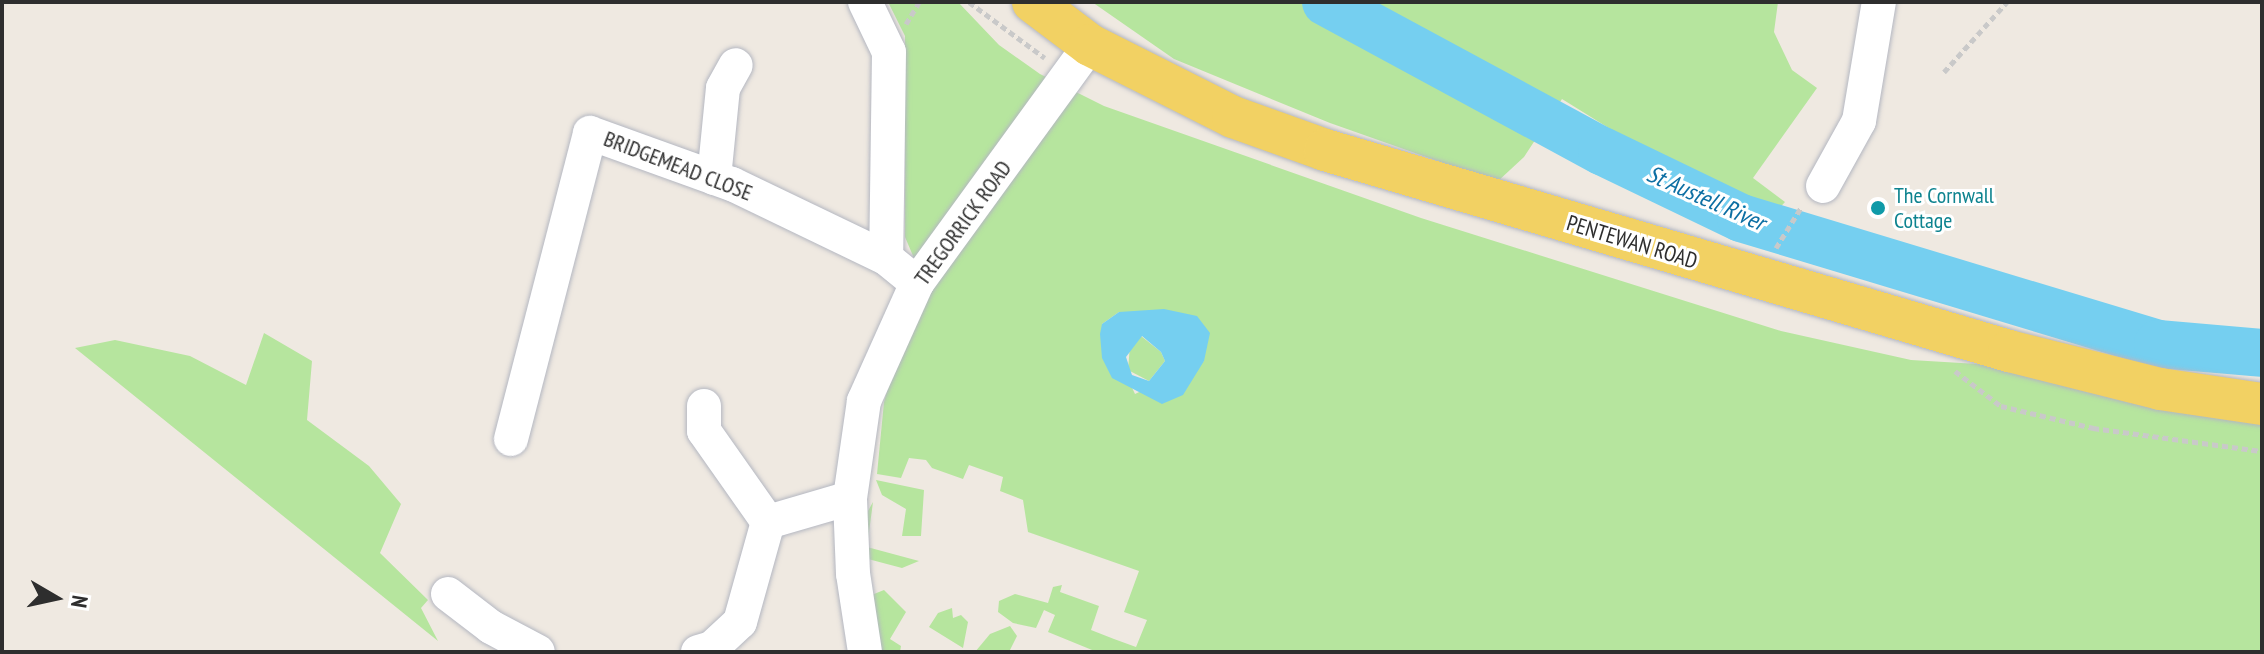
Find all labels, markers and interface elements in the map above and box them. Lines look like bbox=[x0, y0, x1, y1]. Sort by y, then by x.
street label: BRIDGEMEAD CLOSE bbox=[600, 126, 756, 206]
street label: TREGORRICK ROAD bbox=[909, 155, 1017, 291]
water label: St Austell River bbox=[1642, 159, 1770, 237]
place label: The Cornwall Cottage bbox=[1894, 182, 1994, 234]
marker: The Cornwall Cottage bbox=[1869, 199, 1887, 217]
street label: PENTEWAN ROAD bbox=[1564, 210, 1700, 274]
north arrow bbox=[16, 558, 96, 638]
text: N bbox=[65, 594, 94, 610]

